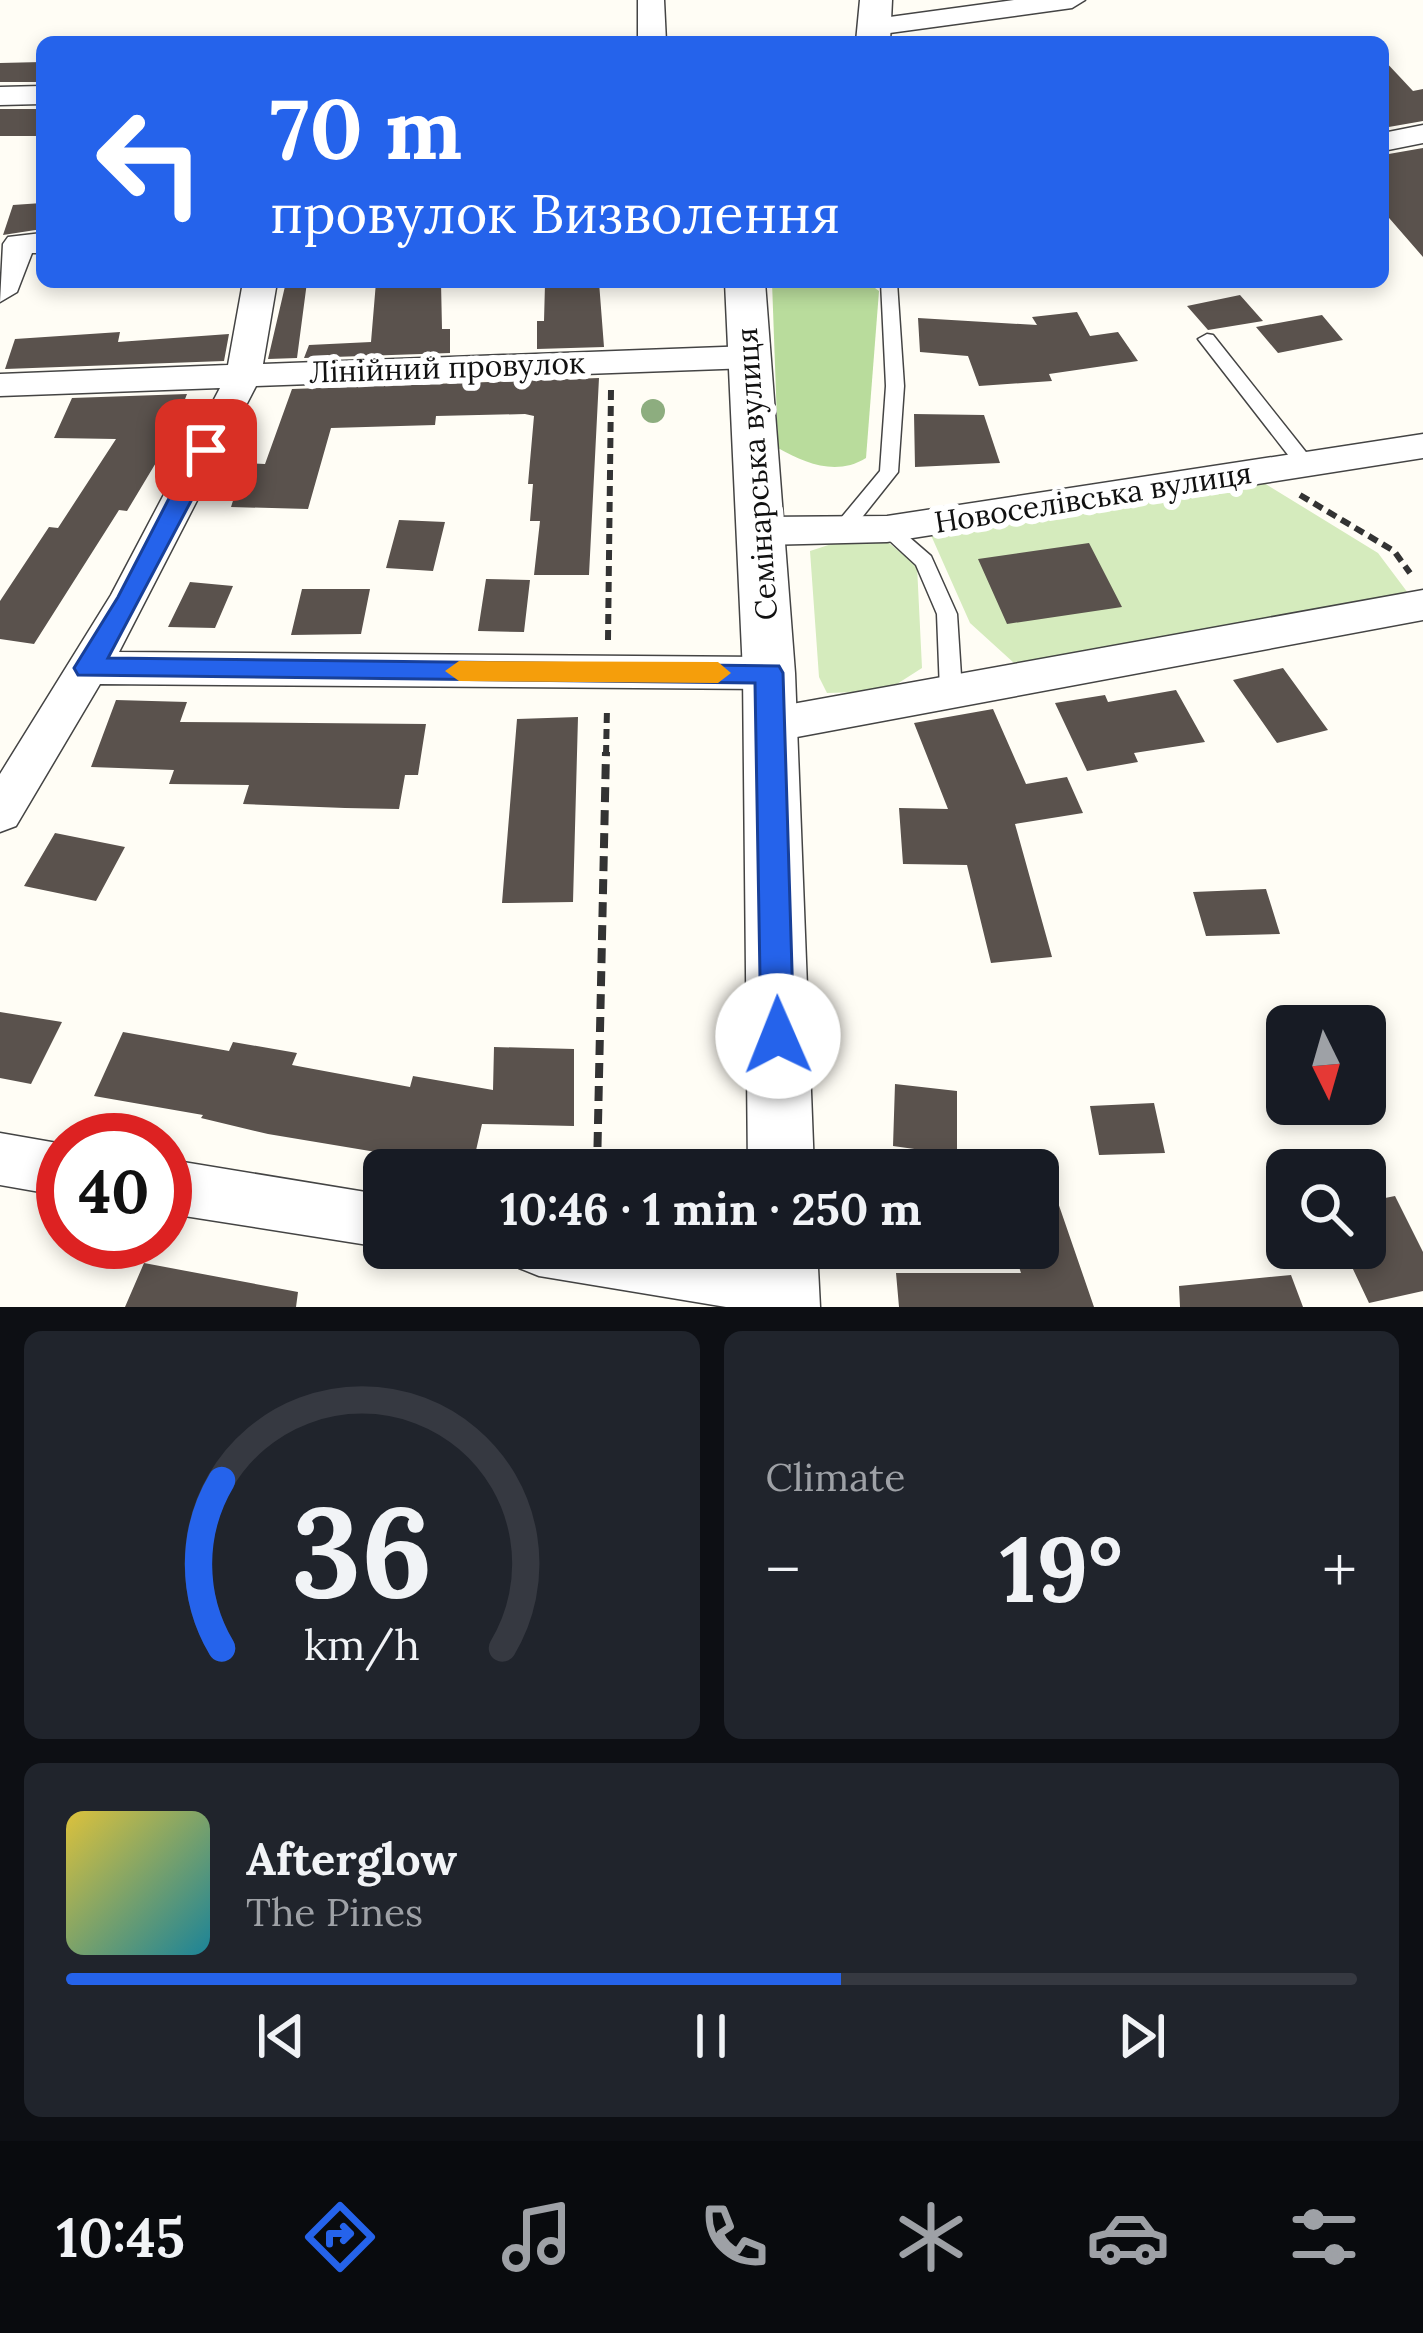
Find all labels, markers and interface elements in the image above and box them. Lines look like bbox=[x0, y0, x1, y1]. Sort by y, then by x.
text: 70 m bbox=[270, 74, 462, 182]
icon: left bbox=[72, 84, 228, 240]
text: провулок Визволення bbox=[270, 179, 840, 248]
street label: Семінарська вулиця bbox=[727, 326, 786, 622]
street label: Лінійний провулок bbox=[308, 343, 586, 392]
pin bbox=[155, 399, 257, 501]
icon: arrive bbox=[173, 417, 239, 483]
street label: Новоселівська вулиця bbox=[931, 453, 1254, 542]
position arrow bbox=[715, 973, 841, 1099]
north arrow bbox=[1266, 1005, 1386, 1125]
map controls bbox=[1266, 1005, 1386, 1269]
speed limit sign: 40 bbox=[36, 1113, 192, 1269]
button: search bbox=[1266, 1149, 1386, 1269]
text: 10:46 · 1 min · 250 m bbox=[500, 1180, 922, 1237]
text: Climate bbox=[766, 1452, 905, 1502]
text: 36 bbox=[291, 1471, 433, 1631]
text: 19° bbox=[1000, 1511, 1123, 1627]
text: − bbox=[766, 1527, 800, 1611]
text: + bbox=[1322, 1527, 1357, 1611]
text: km/h bbox=[304, 1617, 420, 1672]
text: Afterglow bbox=[246, 1830, 457, 1887]
text: The Pines bbox=[246, 1887, 423, 1937]
icon: previous bbox=[248, 2003, 314, 2069]
icon: pause bbox=[678, 2003, 744, 2069]
icon: next bbox=[1109, 2003, 1175, 2069]
icon: directions bbox=[298, 2195, 382, 2279]
icon: music bbox=[495, 2195, 579, 2279]
icon: phone bbox=[692, 2195, 776, 2279]
icon: climate bbox=[889, 2195, 973, 2279]
icon: car bbox=[1086, 2195, 1170, 2279]
icon: filters bbox=[1282, 2195, 1366, 2279]
text: 10:45 bbox=[56, 2203, 185, 2272]

